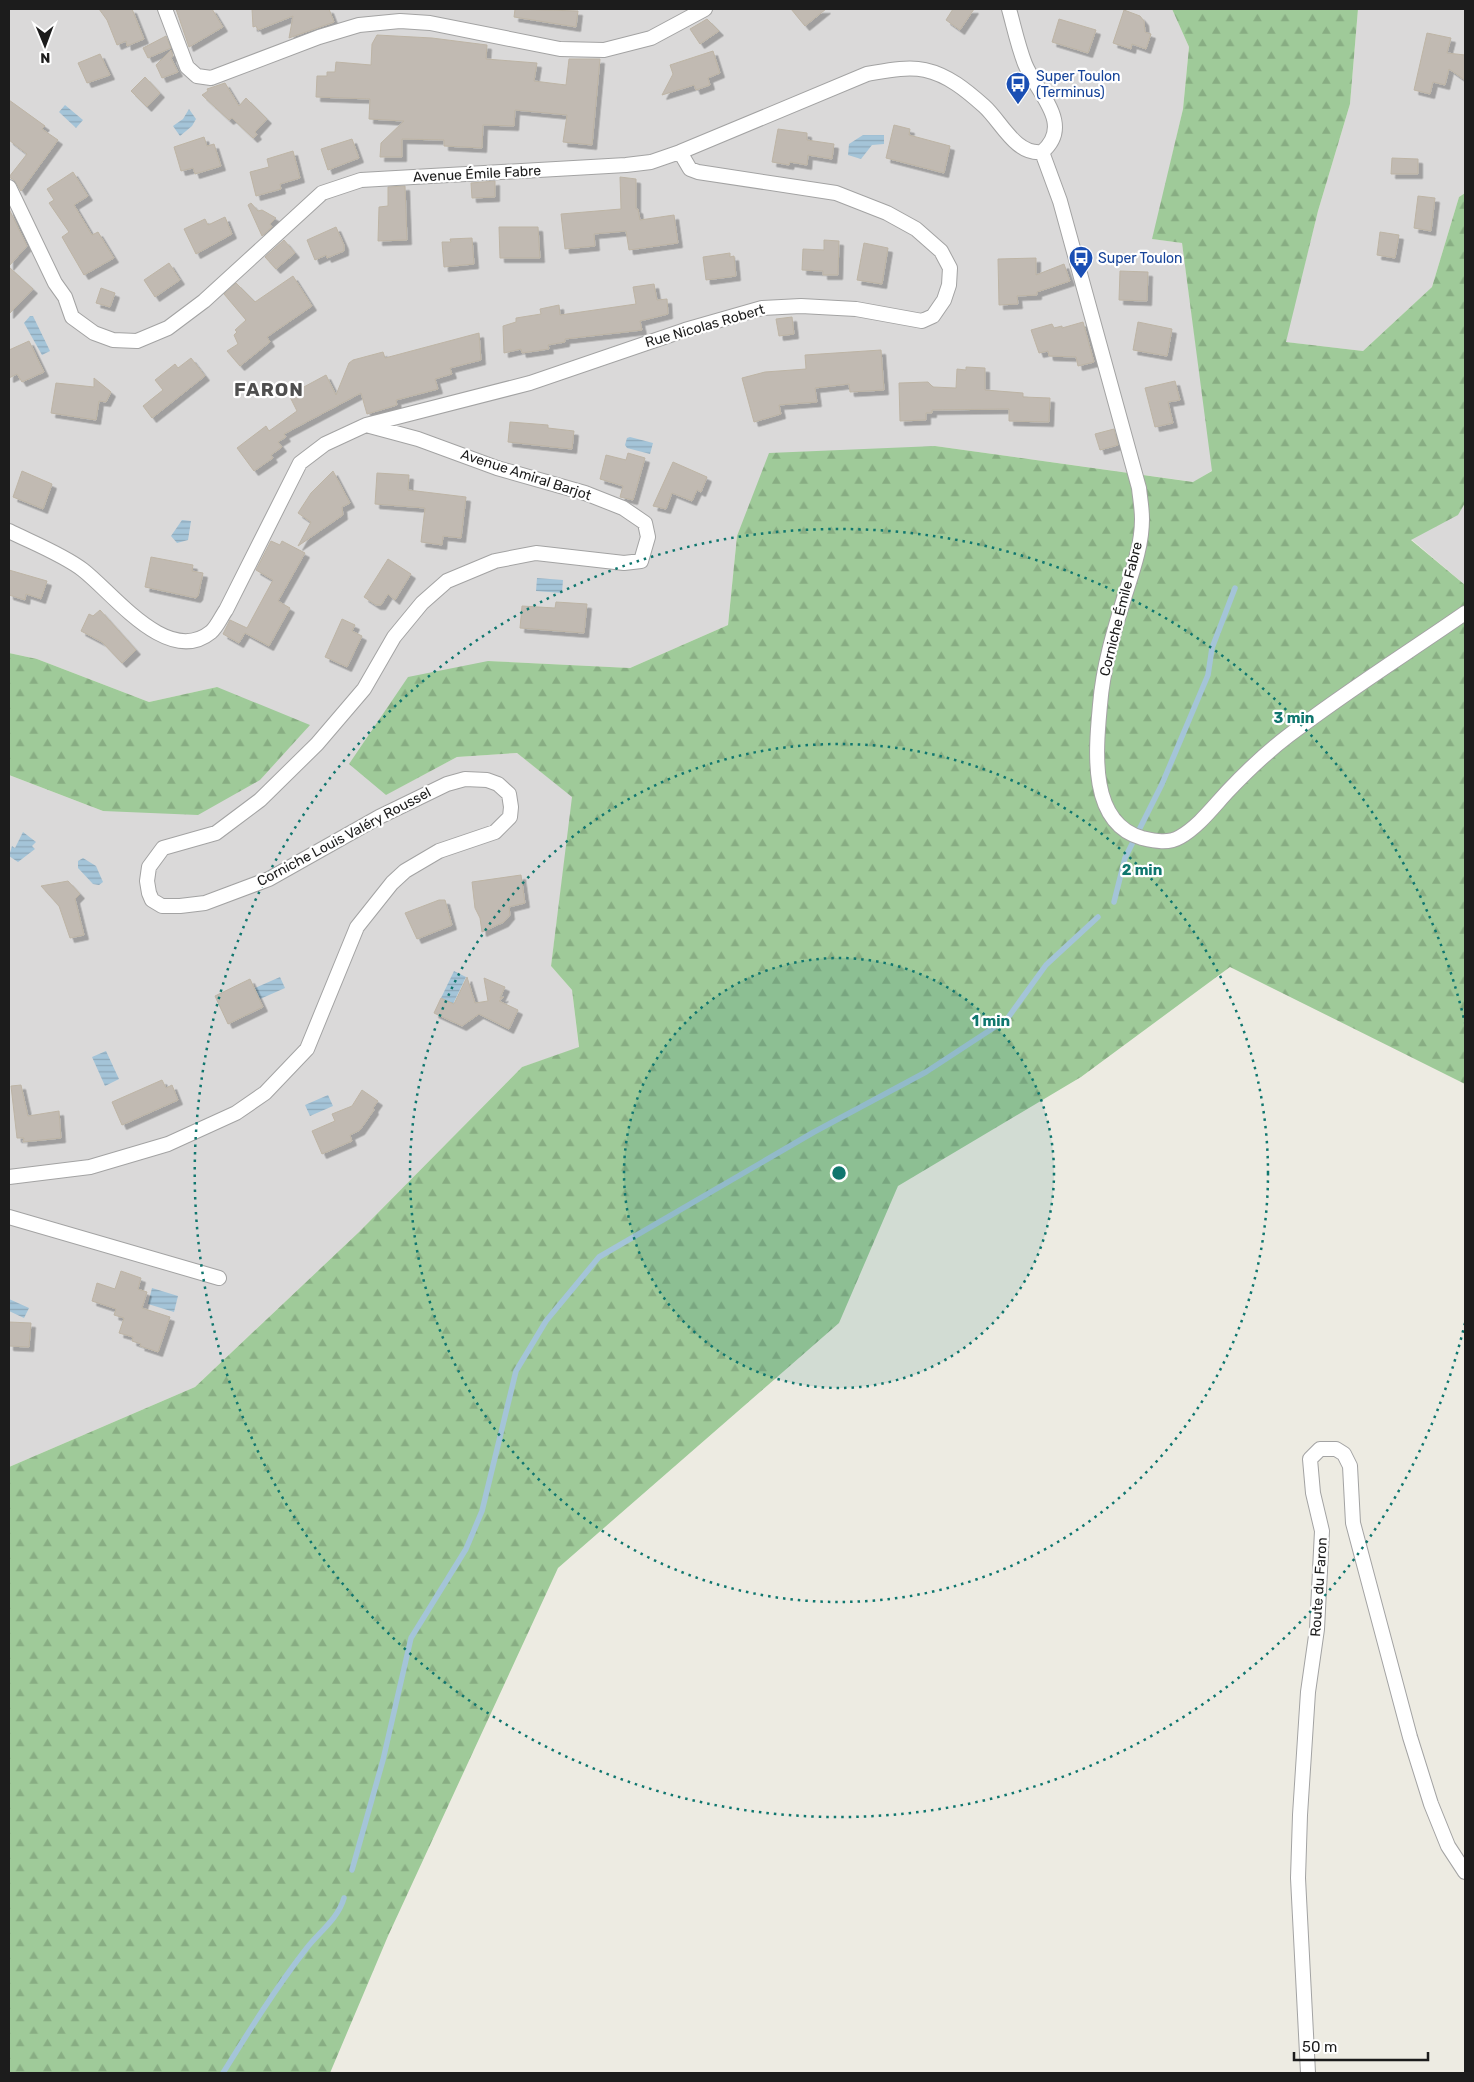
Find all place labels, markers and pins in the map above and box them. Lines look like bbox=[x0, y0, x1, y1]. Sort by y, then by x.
place label: Super Toulon (Terminus) bbox=[1036, 68, 1121, 101]
bus stop icon: Super Toulon (Terminus) bbox=[1005, 71, 1031, 105]
bus stop icon: Super Toulon bbox=[1068, 245, 1094, 279]
place label: Super Toulon bbox=[1098, 250, 1183, 267]
centre of rings bbox=[830, 1164, 848, 1182]

